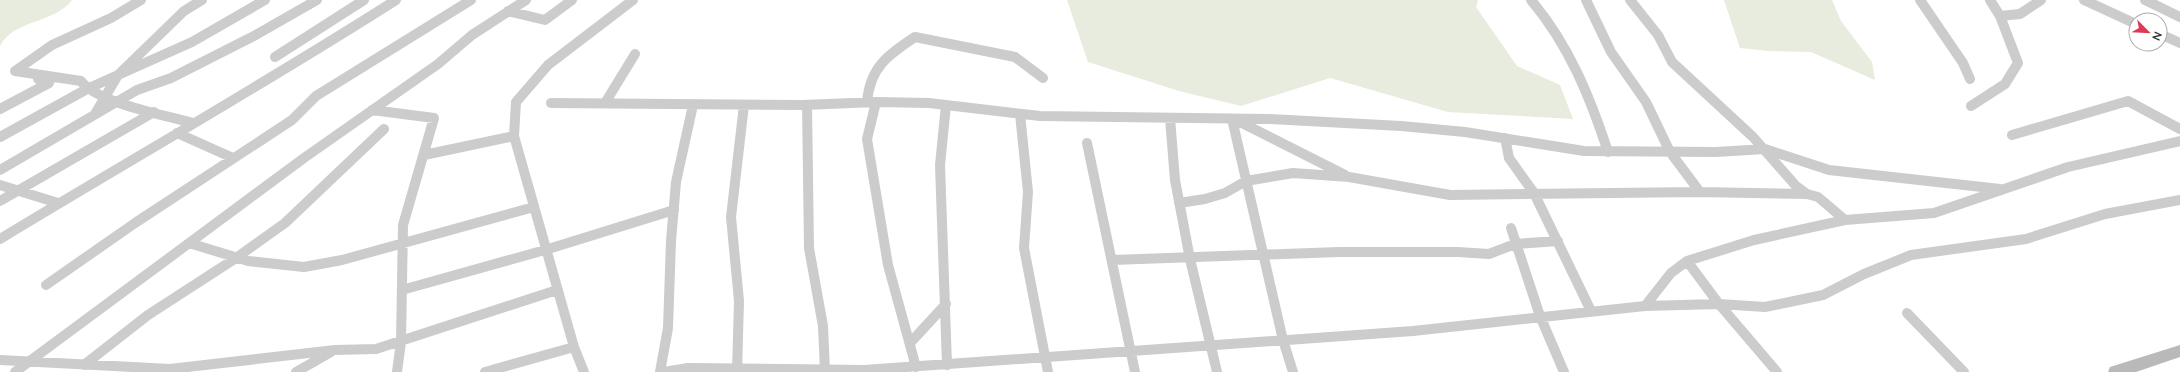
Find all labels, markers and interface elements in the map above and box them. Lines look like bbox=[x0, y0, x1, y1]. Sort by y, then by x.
north arrow bbox=[2128, 12, 2168, 52]
text: N bbox=[2149, 29, 2165, 43]

